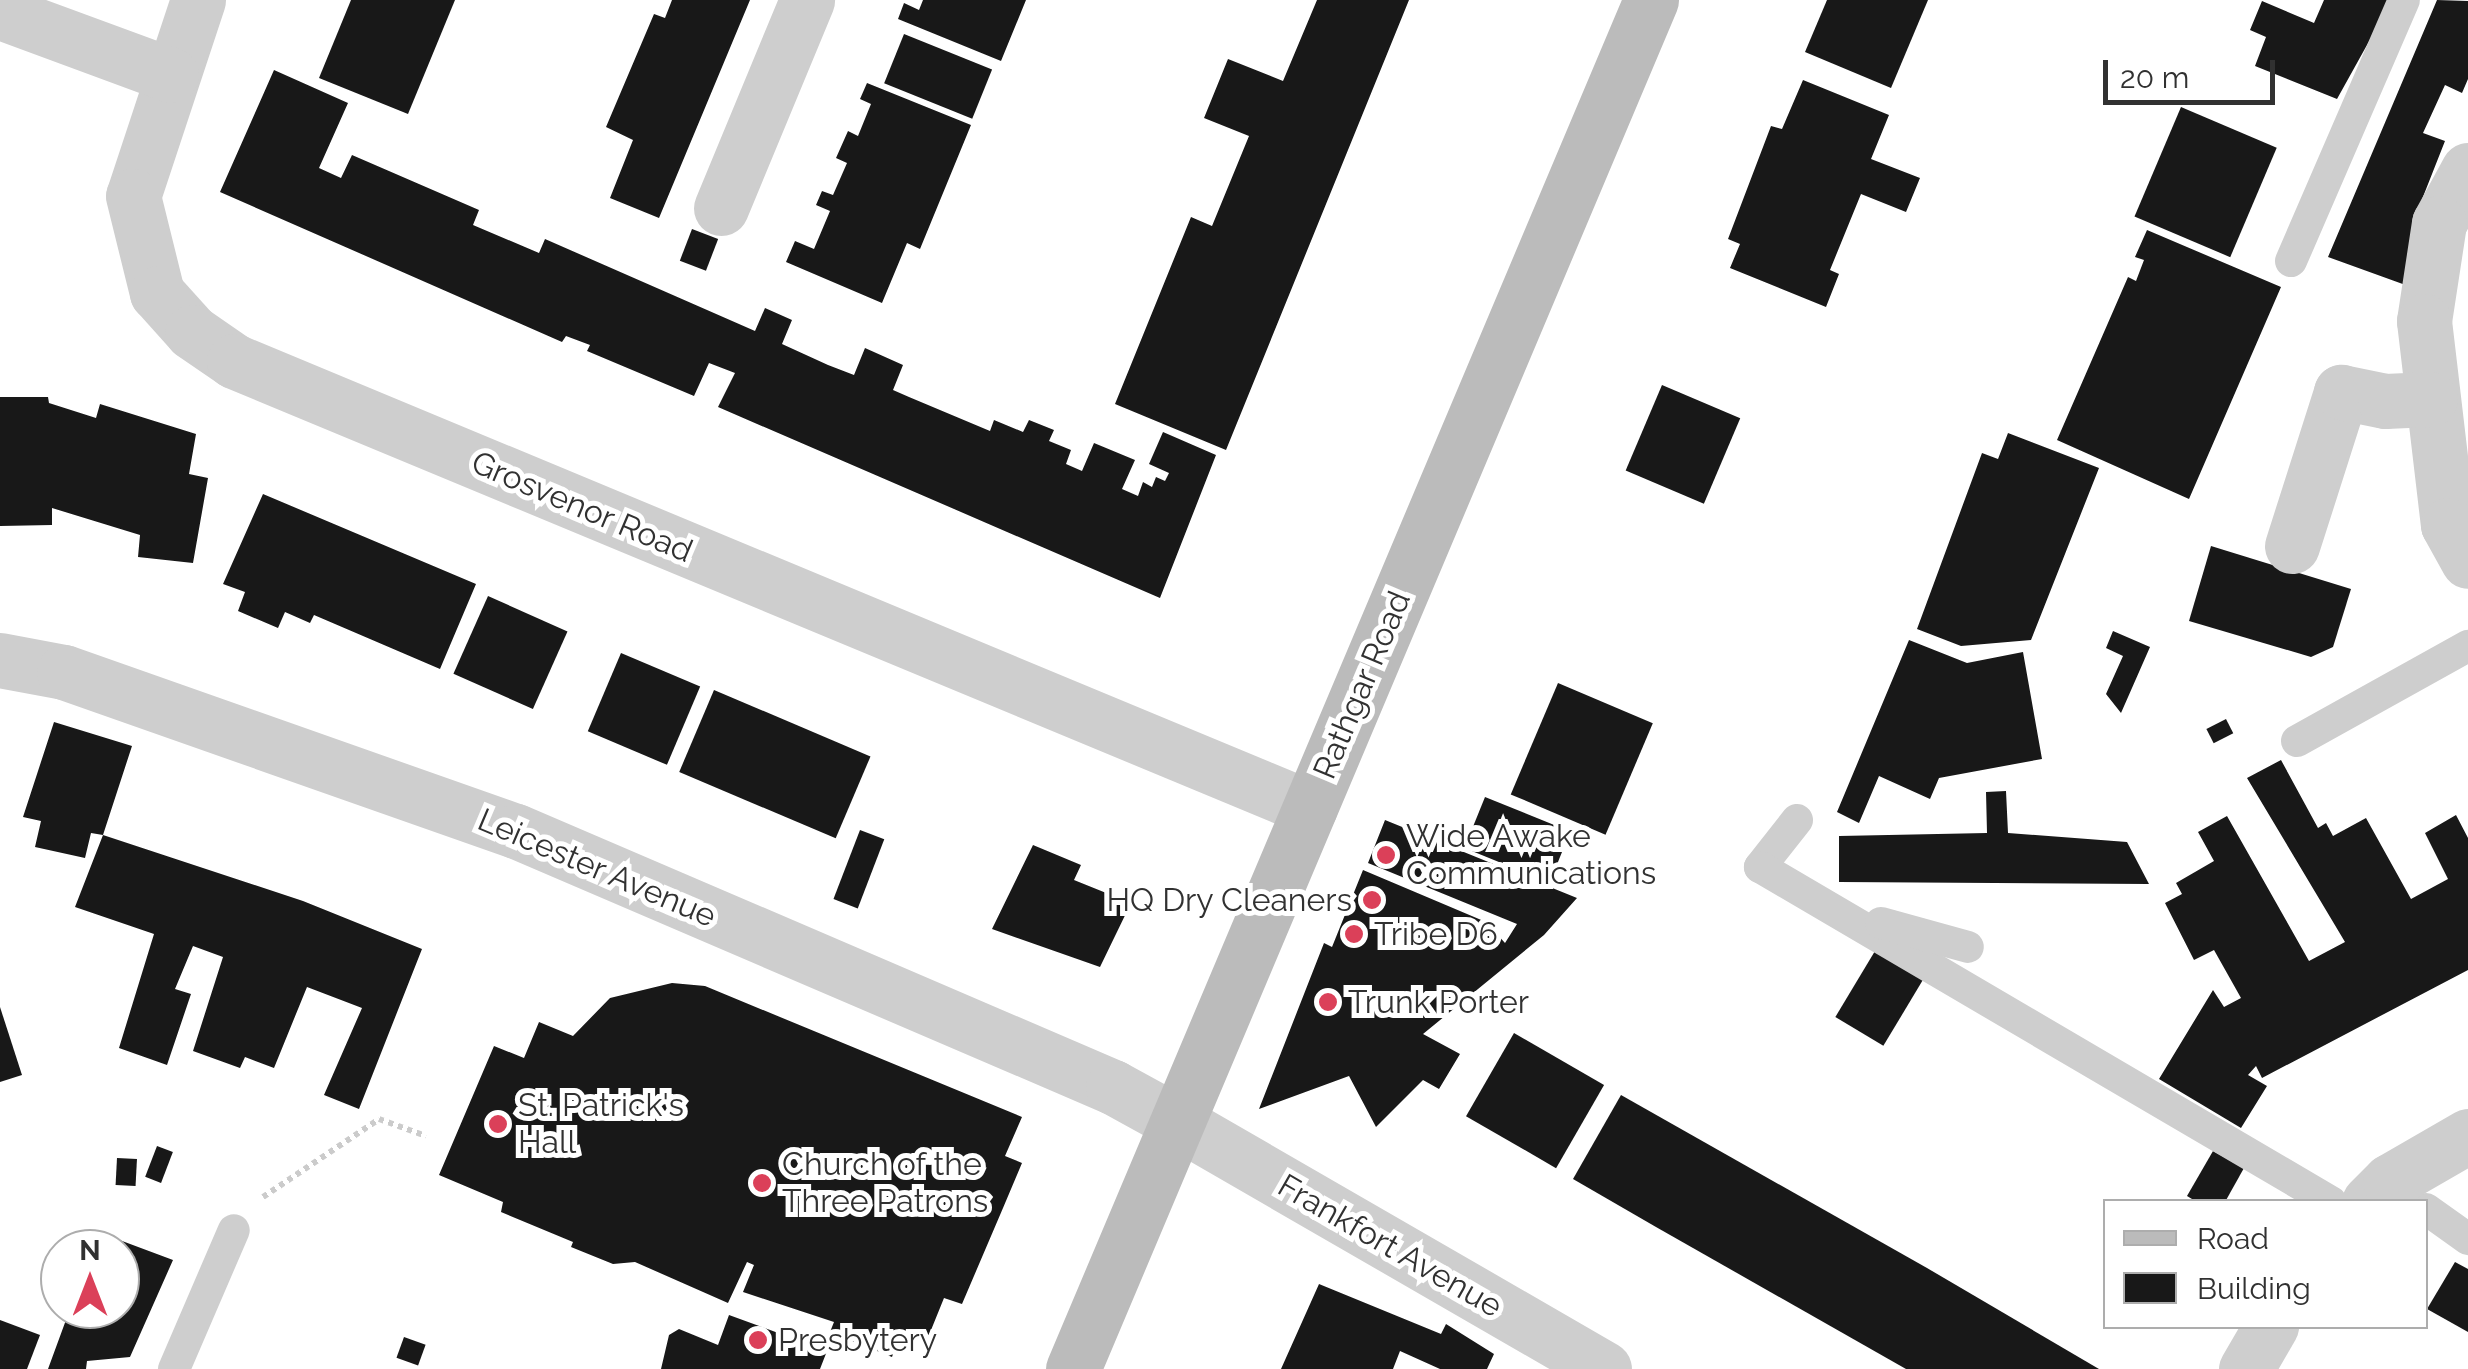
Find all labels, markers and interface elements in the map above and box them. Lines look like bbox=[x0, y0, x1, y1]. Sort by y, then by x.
scale bar bbox=[2108, 40, 2280, 102]
text: 20 m bbox=[2120, 60, 2189, 95]
street label: Grosvenor Road bbox=[465, 443, 699, 571]
street label: Rathgar Road bbox=[1305, 585, 1419, 785]
street label: Leicester Avenue bbox=[471, 800, 723, 936]
place label: Wide Awake Communications bbox=[1406, 818, 1656, 893]
marker: Wide Awake Communications bbox=[1375, 844, 1397, 866]
place label: HQ Dry Cleaners bbox=[1106, 881, 1352, 919]
marker: HQ Dry Cleaners bbox=[1361, 889, 1383, 911]
place label: Tribe D6 bbox=[1374, 915, 1498, 953]
marker: Tribe D6 bbox=[1343, 923, 1365, 945]
place label: Trunk Porter bbox=[1348, 983, 1529, 1021]
marker: Trunk Porter bbox=[1317, 991, 1339, 1013]
place label: St. Patrick's Hall bbox=[518, 1087, 684, 1162]
marker: St. Patrick's Hall bbox=[487, 1113, 509, 1135]
place label: Church of the Three Patrons bbox=[782, 1146, 988, 1221]
street label: Frankfort Avenue bbox=[1271, 1166, 1509, 1326]
marker: Church of the Three Patrons bbox=[751, 1172, 773, 1194]
legend bbox=[2103, 1199, 2428, 1329]
text: Road bbox=[2197, 1221, 2269, 1256]
north arrow bbox=[40, 1229, 140, 1329]
text: N bbox=[79, 1234, 101, 1267]
text: Building bbox=[2197, 1271, 2311, 1306]
place label: Presbytery bbox=[778, 1321, 937, 1359]
marker: Presbytery bbox=[747, 1329, 769, 1351]

